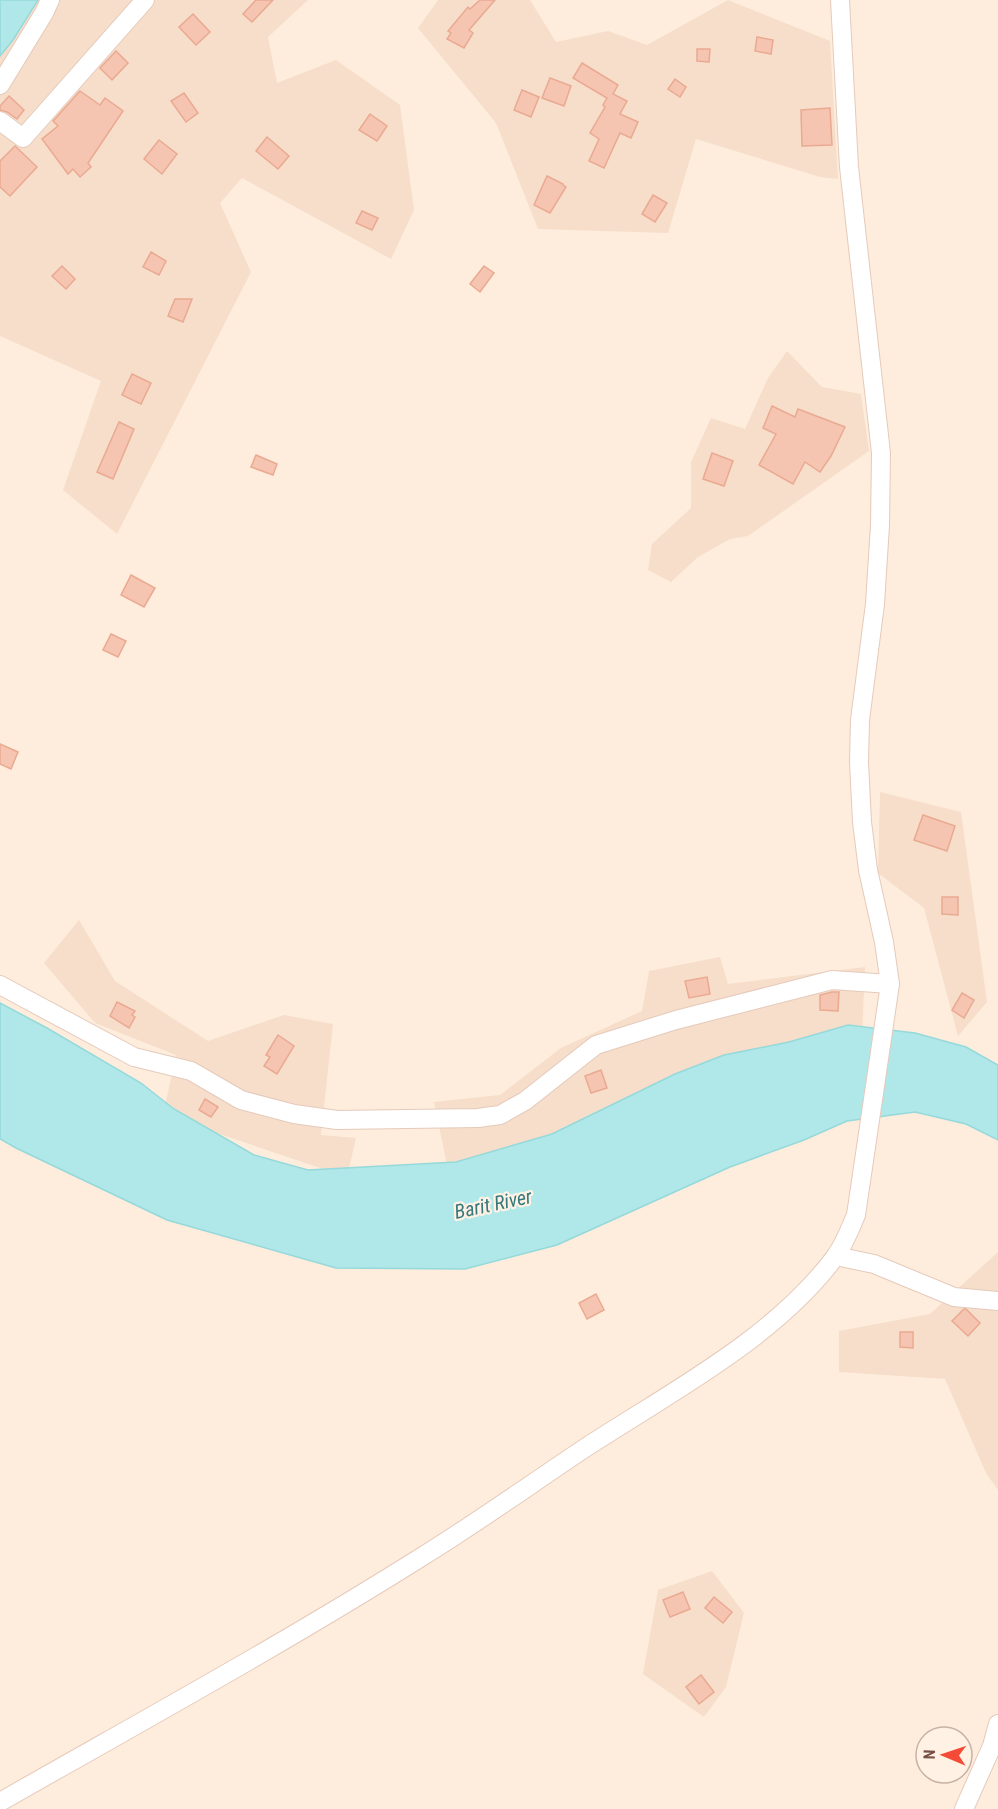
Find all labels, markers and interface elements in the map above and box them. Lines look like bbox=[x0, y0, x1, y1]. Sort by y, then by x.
water label: Barit River bbox=[452, 1184, 535, 1224]
north arrow bbox=[914, 1725, 974, 1785]
text: N bbox=[920, 1749, 939, 1760]

